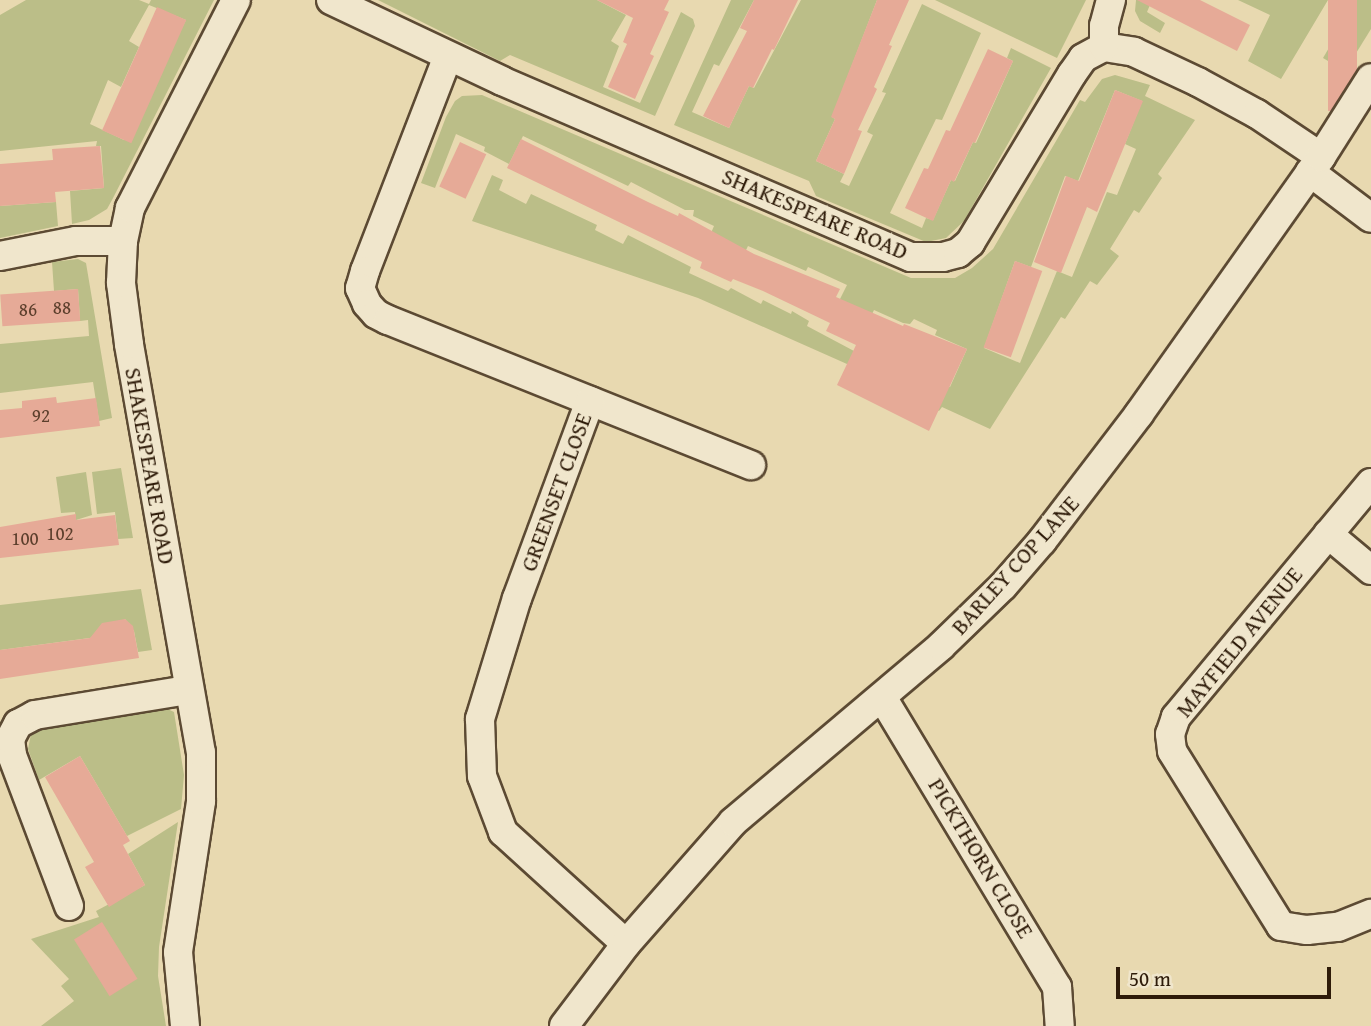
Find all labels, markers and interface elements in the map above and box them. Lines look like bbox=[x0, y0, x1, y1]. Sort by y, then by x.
street label: SHAKESPEARE ROAD bbox=[718, 162, 912, 266]
house number: 88 bbox=[53, 297, 71, 319]
house number: 86 bbox=[19, 299, 37, 321]
street label: SHAKESPEARE ROAD bbox=[119, 365, 181, 567]
house number: 92 bbox=[32, 405, 50, 427]
street label: GREENSET CLOSE bbox=[515, 409, 597, 575]
street label: BARLEY COP LANE bbox=[945, 490, 1085, 640]
house number: 102 bbox=[46, 523, 74, 545]
house number: 100 bbox=[11, 528, 39, 550]
street label: MAYFIELD AVENUE bbox=[1170, 561, 1308, 723]
street label: PICKTHORN CLOSE bbox=[922, 773, 1040, 943]
scale bar bbox=[1119, 953, 1334, 997]
text: 50 m bbox=[1129, 963, 1171, 994]

